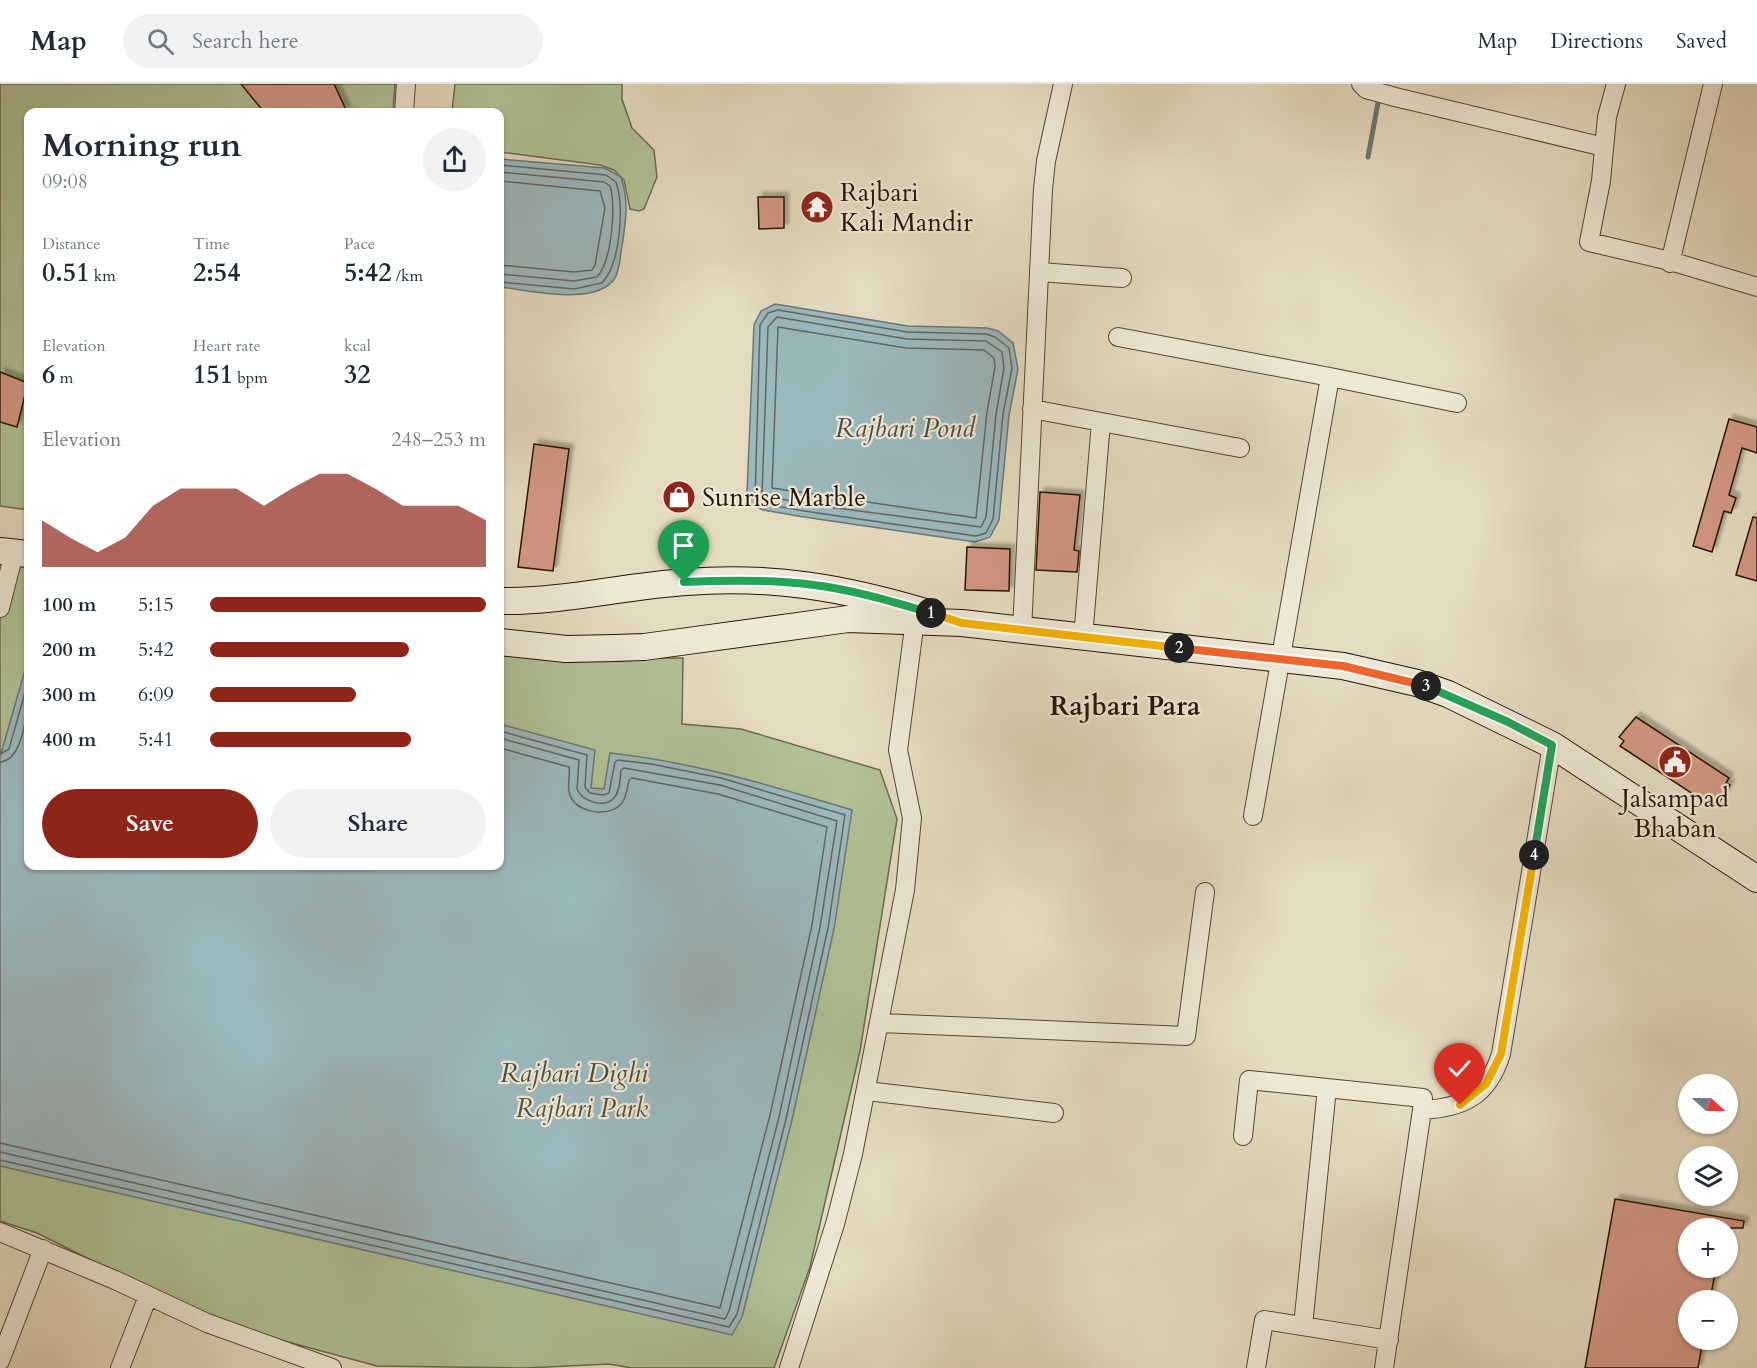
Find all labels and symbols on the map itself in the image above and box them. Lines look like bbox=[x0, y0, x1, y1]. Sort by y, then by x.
place label: Rajbari Kali Mandir bbox=[840, 175, 973, 240]
temple icon: Rajbari Kali Mandir bbox=[799, 189, 835, 225]
water label: Rajbari Pond bbox=[835, 410, 976, 447]
shop icon: Sunrise Marble bbox=[661, 479, 697, 515]
place label: Sunrise Marble bbox=[702, 480, 866, 515]
pin bbox=[658, 520, 709, 582]
pin: 1 bbox=[916, 598, 946, 628]
pin: 2 bbox=[1164, 633, 1194, 663]
pin: 3 bbox=[1411, 671, 1441, 701]
district label: Rajbari Para bbox=[1050, 688, 1201, 725]
public building icon: Jalsampad Bhaban bbox=[1657, 744, 1693, 780]
place label: Jalsampad Bhaban bbox=[1617, 781, 1729, 846]
pin: 4 bbox=[1519, 840, 1549, 870]
pin bbox=[1434, 1043, 1485, 1105]
water label: Rajbari Dighi bbox=[500, 1055, 649, 1092]
north arrow bbox=[1678, 1074, 1738, 1134]
park label: Rajbari Park bbox=[516, 1091, 648, 1126]

